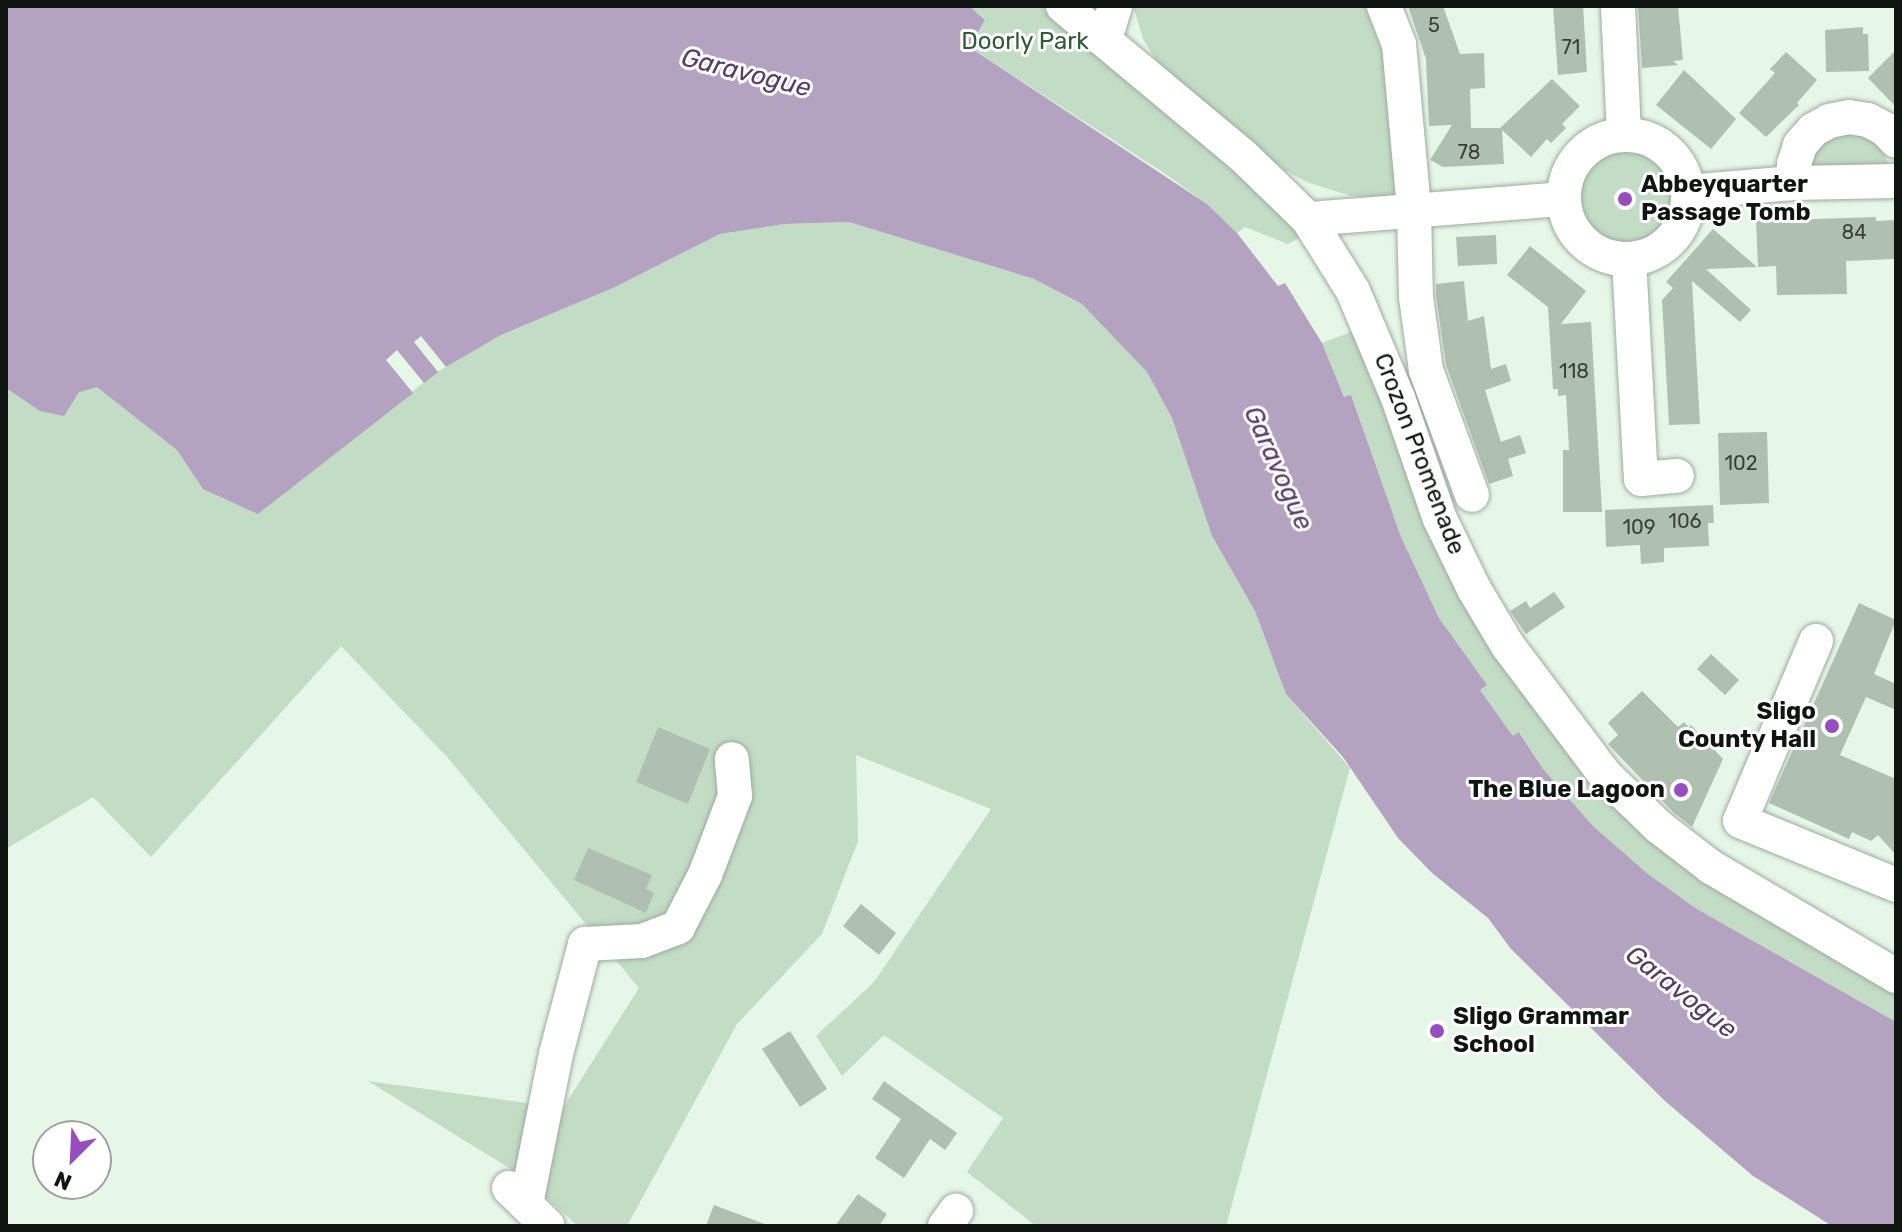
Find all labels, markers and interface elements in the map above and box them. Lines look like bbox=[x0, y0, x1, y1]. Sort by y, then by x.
house number: 5 bbox=[1428, 13, 1440, 37]
park label: Doorly Park bbox=[961, 28, 1089, 56]
house number: 71 bbox=[1562, 35, 1580, 59]
water label: Garavogue bbox=[678, 42, 814, 104]
house number: 78 bbox=[1458, 140, 1480, 164]
place label: Abbeyquarter Passage Tomb bbox=[1641, 171, 1811, 227]
marker: Abbeyquarter Passage Tomb bbox=[1616, 190, 1634, 208]
house number: 84 bbox=[1841, 220, 1867, 244]
street label: Crozon Promenade bbox=[1367, 349, 1471, 559]
house number: 118 bbox=[1559, 359, 1589, 383]
water label: Garavogue bbox=[1237, 401, 1319, 535]
house number: 102 bbox=[1725, 451, 1757, 475]
house number: 106 bbox=[1668, 509, 1702, 533]
house number: 109 bbox=[1622, 515, 1656, 539]
place label: Sligo County Hall bbox=[1677, 698, 1816, 754]
marker: Sligo County Hall bbox=[1823, 717, 1841, 735]
place label: The Blue Lagoon bbox=[1468, 776, 1665, 804]
marker: The Blue Lagoon bbox=[1672, 781, 1690, 799]
water label: Garavogue bbox=[1619, 939, 1743, 1045]
place label: Sligo Grammar School bbox=[1453, 1003, 1629, 1059]
marker: Sligo Grammar School bbox=[1428, 1022, 1446, 1040]
north arrow bbox=[32, 1120, 112, 1200]
text: N bbox=[50, 1165, 76, 1196]

